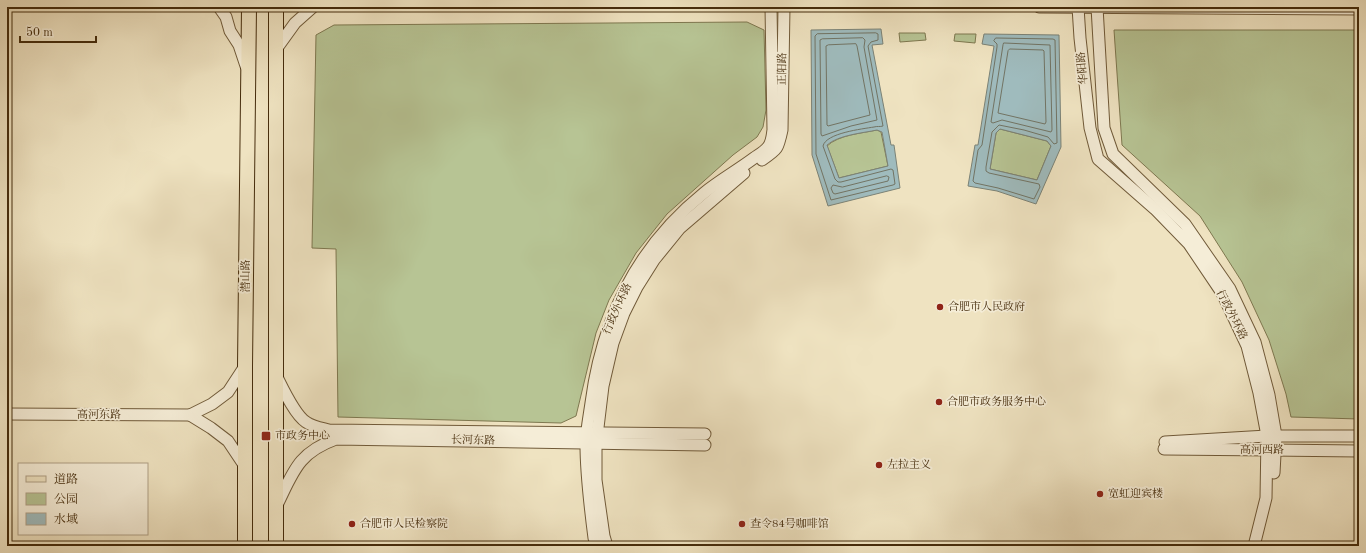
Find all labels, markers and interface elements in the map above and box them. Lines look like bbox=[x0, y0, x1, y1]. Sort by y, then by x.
scale bar bbox=[20, 18, 96, 44]
text: 50 m bbox=[26, 26, 53, 39]
street label: 华阳路 bbox=[1074, 51, 1090, 85]
street label: 正阳路 bbox=[775, 52, 789, 86]
street label: 潜山路 bbox=[239, 260, 252, 293]
street label: 行政外环路 bbox=[600, 281, 634, 336]
street label: 行政外环路 bbox=[1214, 287, 1250, 342]
place label: 合肥市人民政府 bbox=[948, 300, 1025, 313]
marker: 合肥市人民政府 bbox=[935, 302, 945, 312]
place label: 合肥市政务服务中心 bbox=[947, 395, 1046, 408]
marker: 合肥市政务服务中心 bbox=[934, 397, 944, 407]
street label: 高河东路 bbox=[77, 408, 121, 421]
place label: 市政务中心 bbox=[275, 429, 330, 442]
marker: 市政务中心 bbox=[260, 430, 272, 442]
street label: 长河东路 bbox=[451, 433, 495, 447]
street label: 高河西路 bbox=[1240, 443, 1284, 456]
place label: 左拉主义 bbox=[887, 458, 931, 471]
marker: 左拉主义 bbox=[874, 460, 884, 470]
legend bbox=[18, 463, 148, 535]
text: 道路 bbox=[54, 472, 78, 486]
place label: 宽虹迎宾楼 bbox=[1108, 487, 1163, 500]
marker: 宽虹迎宾楼 bbox=[1095, 489, 1105, 499]
text: 公园 bbox=[54, 493, 78, 506]
text: 水域 bbox=[54, 512, 78, 526]
place label: 合肥市人民检察院 bbox=[360, 517, 448, 530]
place label: 查令84号咖啡馆 bbox=[750, 517, 829, 530]
marker: 合肥市人民检察院 bbox=[347, 519, 357, 529]
marker: 查令84号咖啡馆 bbox=[737, 519, 747, 529]

